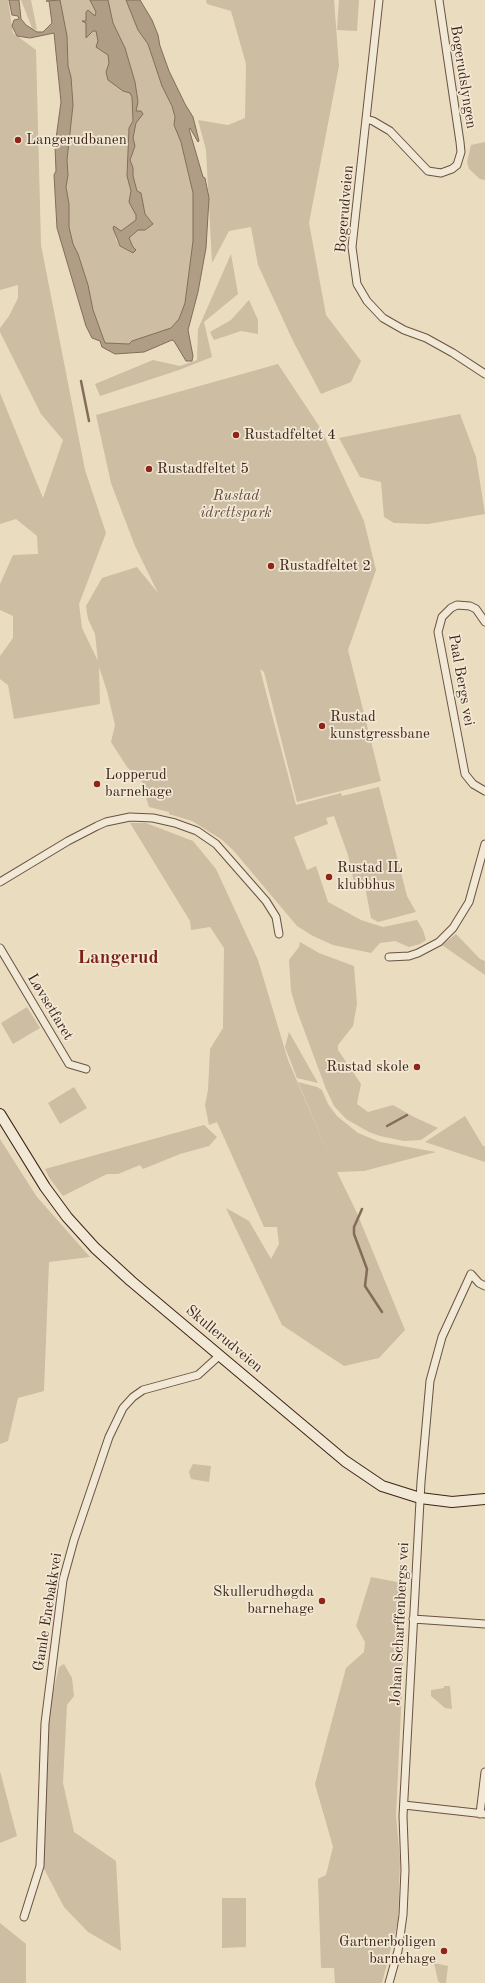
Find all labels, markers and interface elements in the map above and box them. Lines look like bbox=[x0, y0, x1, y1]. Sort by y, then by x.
street label: Bogerudslyngen bbox=[446, 24, 480, 130]
place label: Langerudbanen bbox=[26, 131, 127, 149]
marker: Langerudbanen bbox=[13, 135, 23, 145]
street label: Bogerudveien bbox=[332, 164, 358, 254]
place label: Rustadfeltet 4 bbox=[244, 426, 336, 444]
marker: Rustadfeltet 4 bbox=[231, 430, 241, 440]
place label: Rustadfeltet 5 bbox=[157, 460, 249, 478]
marker: Rustadfeltet 5 bbox=[144, 464, 154, 474]
park label: Rustad idrettspark bbox=[200, 487, 272, 522]
place label: Rustadfeltet 2 bbox=[279, 557, 371, 575]
marker: Rustadfeltet 2 bbox=[266, 561, 276, 571]
street label: Paal Bergs vei bbox=[444, 633, 478, 727]
place label: Rustad kunstgressbane bbox=[330, 708, 430, 743]
marker: Rustad kunstgressbane bbox=[317, 721, 327, 731]
place label: Lopperud barnehage bbox=[105, 766, 172, 801]
marker: Lopperud barnehage bbox=[92, 779, 102, 789]
place label: Rustad IL klubbhus bbox=[337, 859, 403, 894]
marker: Rustad IL klubbhus bbox=[324, 872, 334, 882]
district label: Langerud bbox=[77, 947, 159, 969]
street label: Løvsetfaret bbox=[23, 970, 77, 1044]
place label: Rustad skole bbox=[326, 1058, 409, 1076]
marker: Rustad skole bbox=[412, 1062, 422, 1072]
street label: Skullerudveien bbox=[182, 1301, 266, 1377]
street label: Johan Scharffenbergs vei bbox=[387, 1542, 413, 1706]
street label: Gamle Enebakkvei bbox=[30, 1552, 66, 1672]
place label: Skullerudhøgda barnehage bbox=[213, 1583, 314, 1618]
marker: Skullerudhøgda barnehage bbox=[317, 1596, 327, 1606]
place label: Gartnerboligen barnehage bbox=[339, 1933, 436, 1968]
marker: Gartnerboligen barnehage bbox=[439, 1946, 449, 1956]

